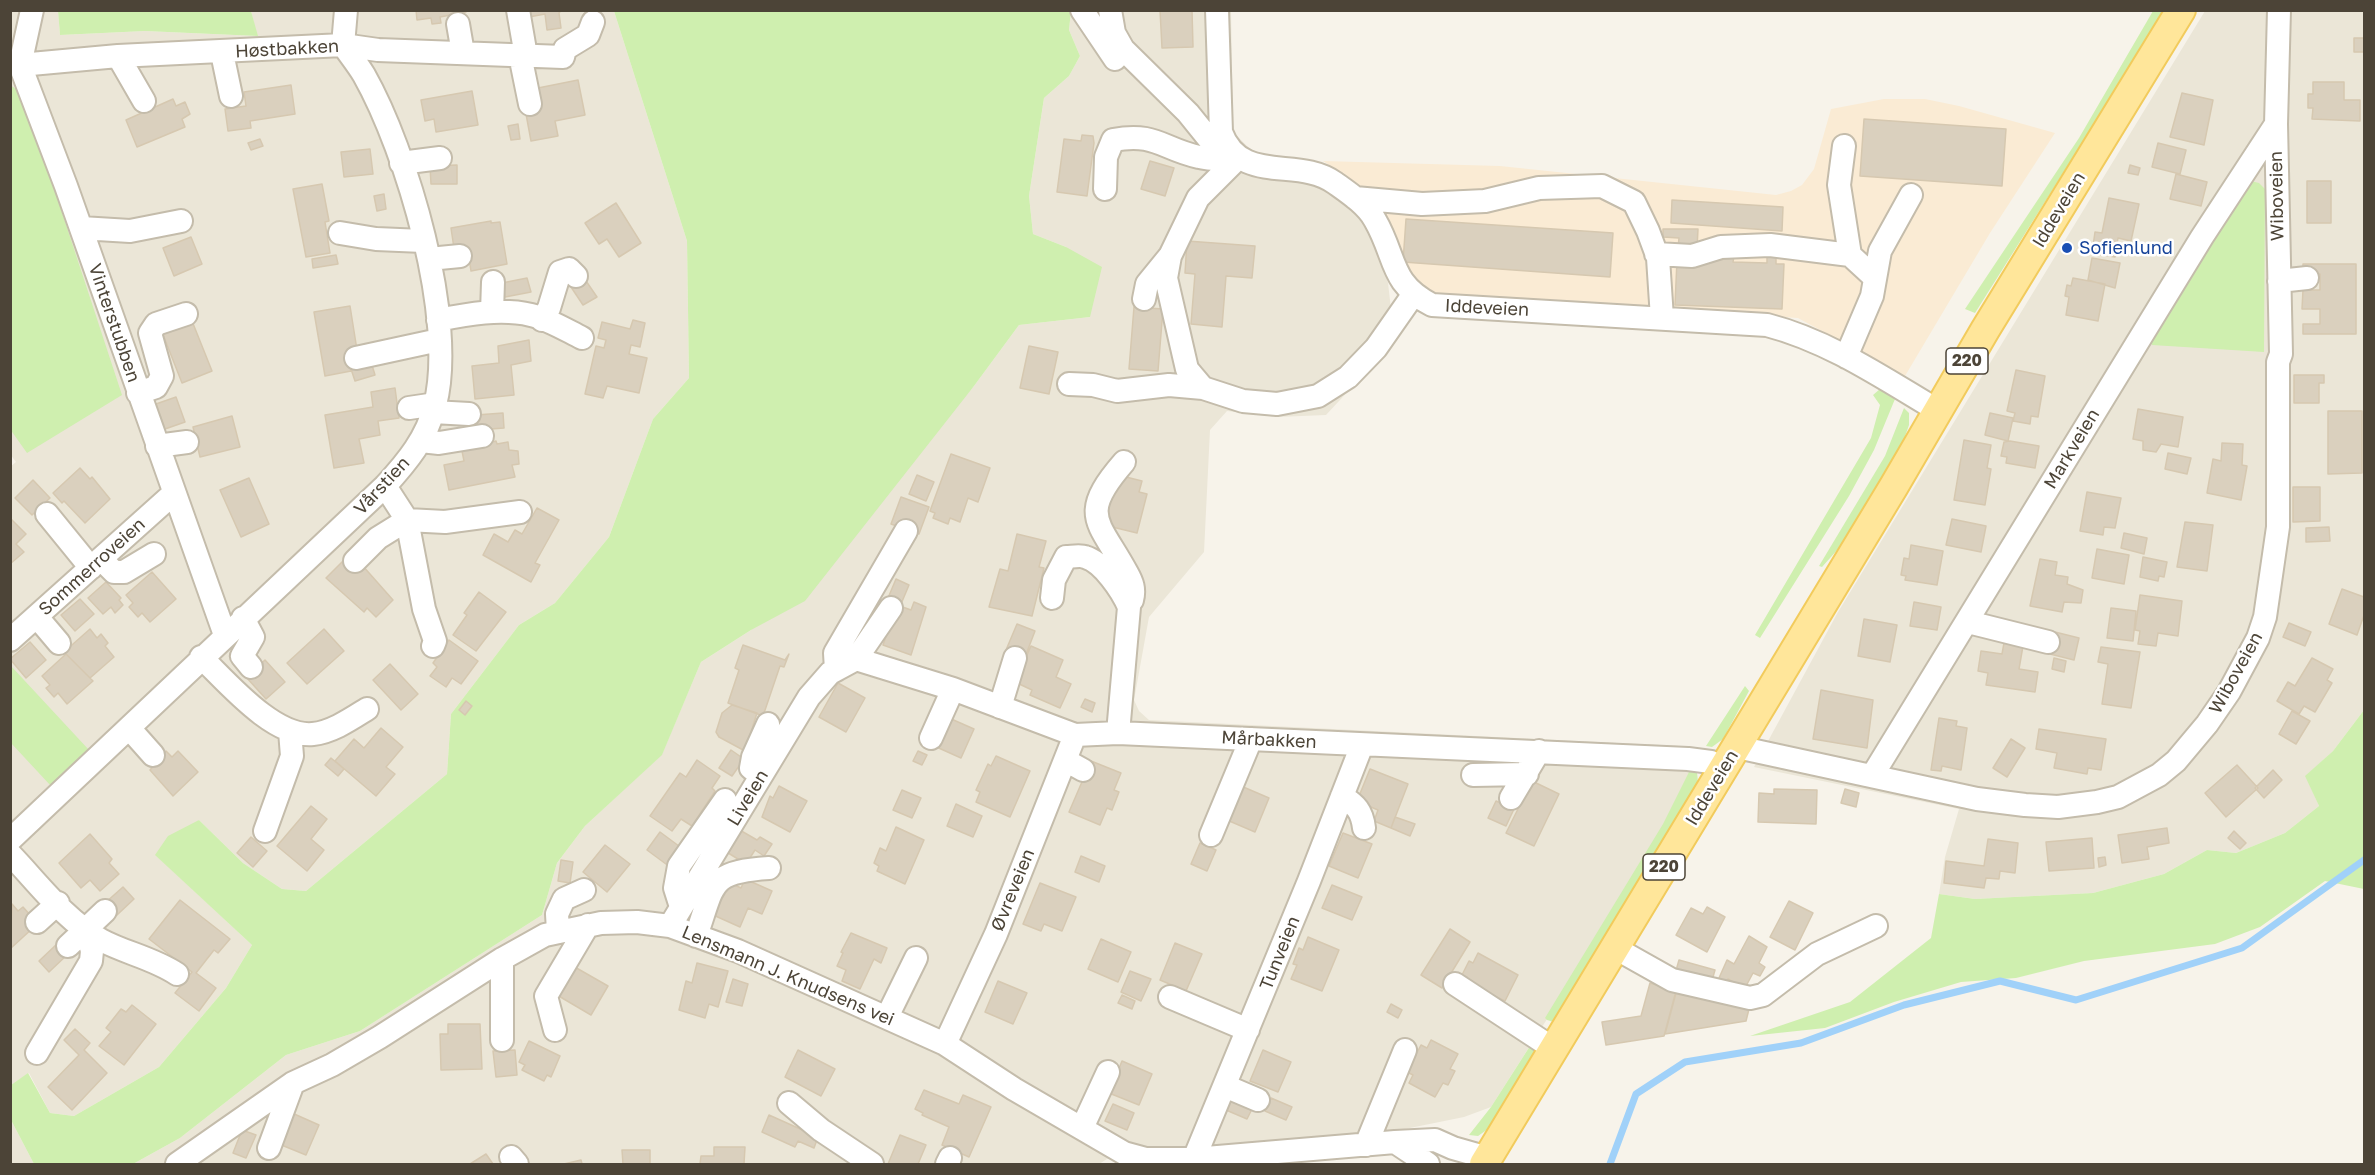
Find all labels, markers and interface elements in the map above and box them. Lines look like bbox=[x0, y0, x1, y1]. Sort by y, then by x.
street label: Høstbakken bbox=[235, 35, 339, 63]
street label: Wiboveien bbox=[2265, 151, 2289, 241]
street label: Iddeveien bbox=[2028, 168, 2090, 252]
place label: Sofienlund bbox=[2079, 237, 2173, 259]
marker: Sofienlund bbox=[2060, 241, 2074, 255]
street label: Vinterstubben bbox=[84, 261, 144, 385]
street label: Iddeveien bbox=[1444, 295, 1530, 321]
road number: 220 bbox=[1946, 348, 1988, 374]
street label: Markveien bbox=[2040, 405, 2104, 493]
street label: Vårstien bbox=[350, 453, 414, 519]
street label: Sommerroveien bbox=[34, 514, 150, 620]
street label: Wiboveien bbox=[2205, 628, 2267, 718]
street label: Mårbakken bbox=[1221, 727, 1317, 753]
street label: Iddeveien bbox=[1681, 746, 1743, 830]
street label: Liveien bbox=[723, 766, 773, 830]
street label: Øvreveien bbox=[987, 846, 1039, 934]
road number: 220 bbox=[1643, 854, 1685, 880]
street label: Tunveien bbox=[1255, 913, 1305, 993]
street label: Lensmann J. Knudsens vei bbox=[679, 921, 897, 1031]

